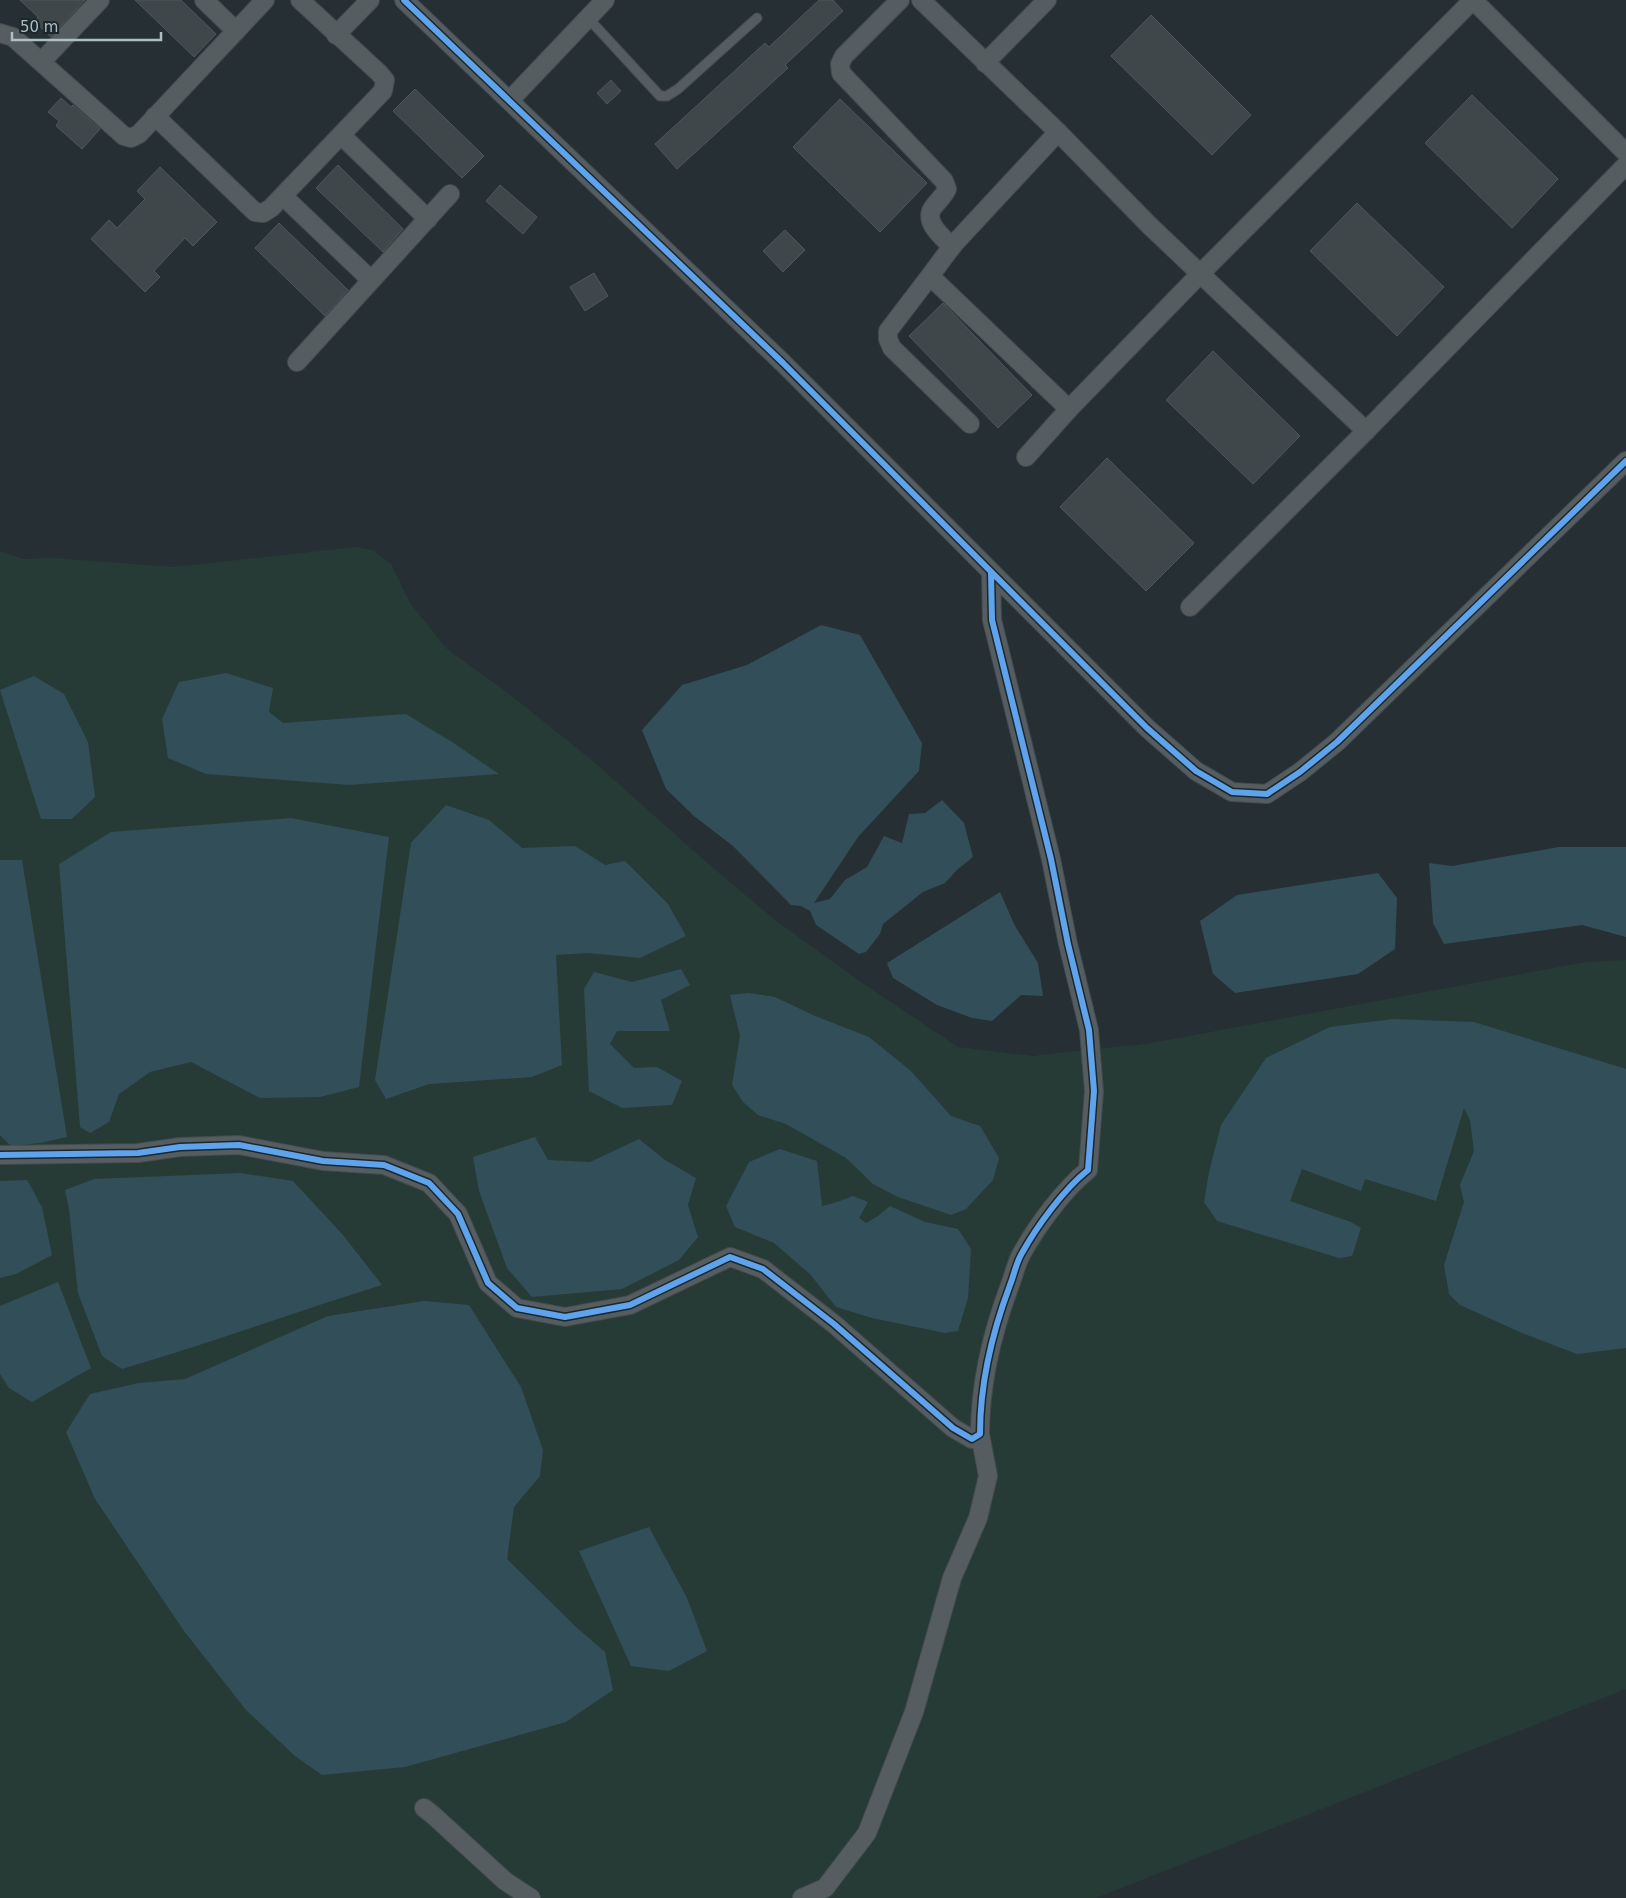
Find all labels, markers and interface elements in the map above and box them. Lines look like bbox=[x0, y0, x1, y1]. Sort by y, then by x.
scale bar bbox=[12, 10, 161, 42]
text: 50 m bbox=[20, 18, 58, 36]

